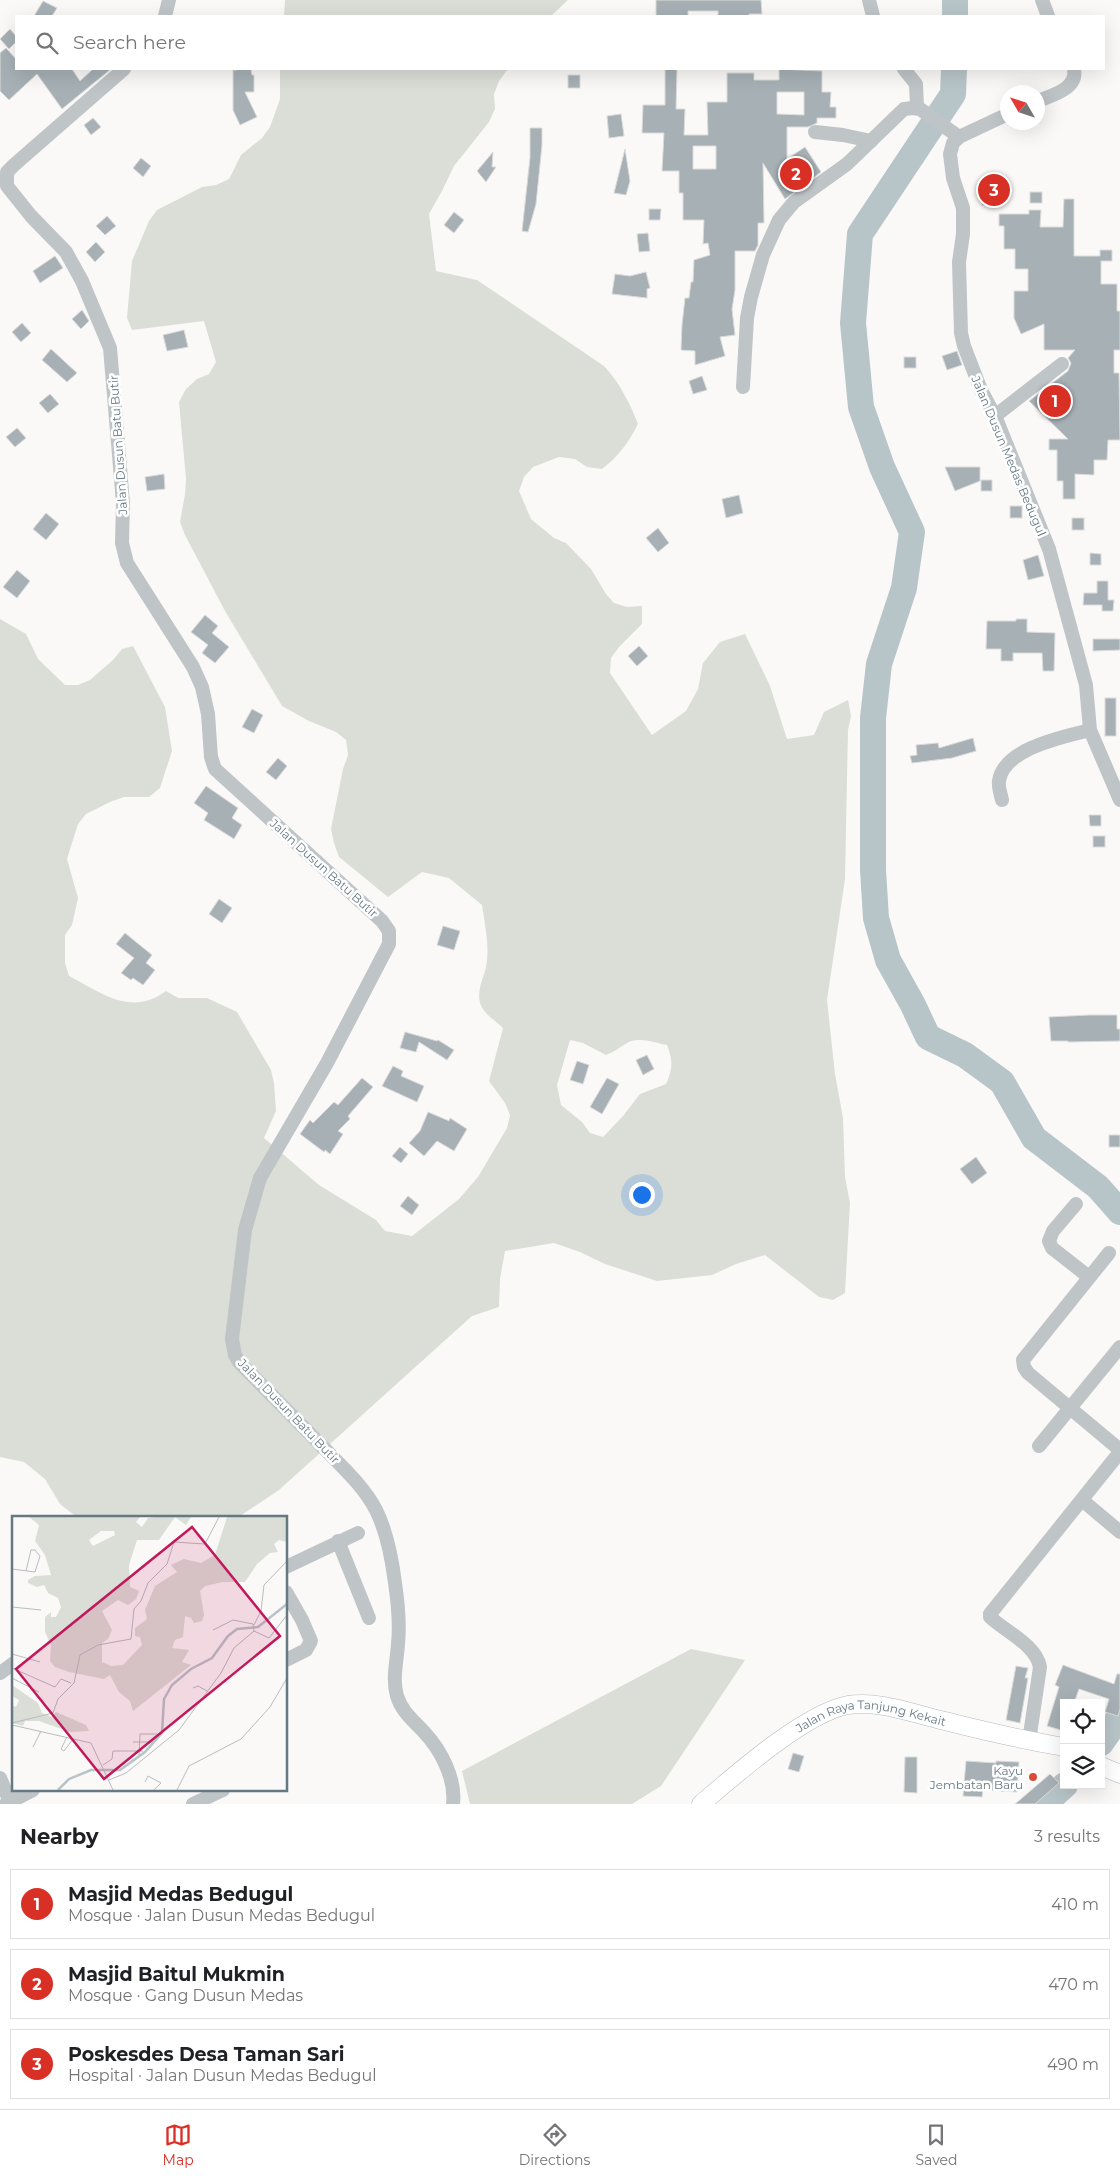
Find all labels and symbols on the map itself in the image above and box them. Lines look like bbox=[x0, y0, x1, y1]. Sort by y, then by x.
north arrow bbox=[1000, 85, 1045, 130]
pin: 2 bbox=[780, 155, 812, 193]
pin: 3 bbox=[978, 171, 1010, 209]
street label: Jalan Dusun Medas Bedugul bbox=[968, 373, 1050, 538]
street label: Jalan Dusun Batu Butir bbox=[106, 374, 130, 516]
pin: 1 bbox=[1039, 382, 1071, 420]
street label: Jalan Dusun Batu Butir bbox=[266, 815, 381, 921]
your location bbox=[629, 1182, 655, 1208]
street label: Jalan Dusun Batu Butir bbox=[234, 1355, 343, 1467]
inset map bbox=[12, 1516, 288, 1792]
street label: Jalan Raya Tanjung Kekait bbox=[792, 1696, 948, 1736]
place label: Kayu Jembatan Baru bbox=[929, 1763, 1023, 1792]
marker: Kayu Jembatan Baru bbox=[1027, 1771, 1039, 1783]

